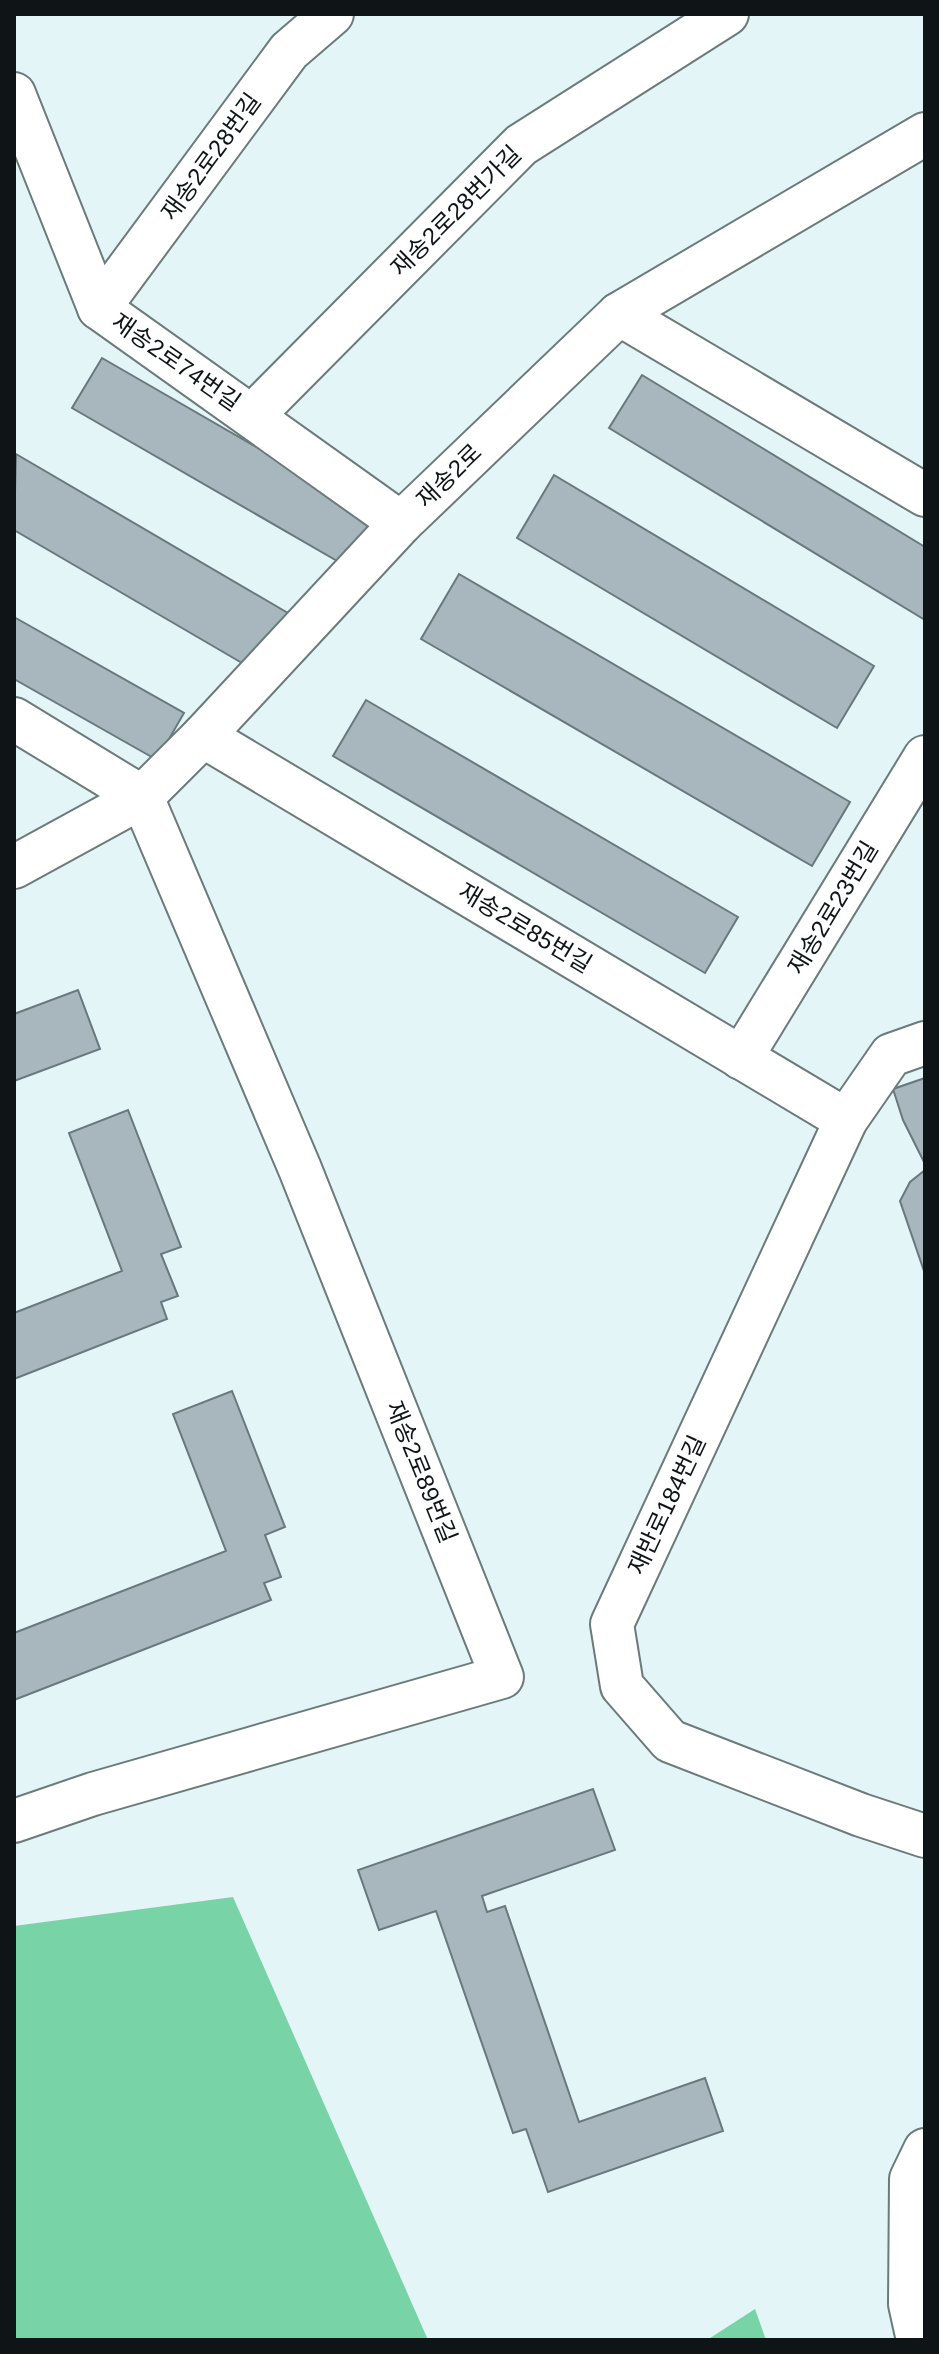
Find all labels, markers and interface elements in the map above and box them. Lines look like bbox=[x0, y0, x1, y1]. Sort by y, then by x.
street label: 재송2로28번길 bbox=[155, 88, 266, 226]
street label: 재송2로28번가길 bbox=[385, 140, 526, 281]
street label: 재송2로74번길 bbox=[107, 307, 246, 416]
street label: 재송2로 bbox=[411, 438, 487, 513]
street label: 재송2로23번길 bbox=[782, 836, 883, 979]
street label: 재송2로85번길 bbox=[454, 877, 597, 978]
street label: 재송2로89번길 bbox=[381, 1397, 462, 1547]
street label: 재반로184번길 bbox=[623, 1431, 711, 1579]

